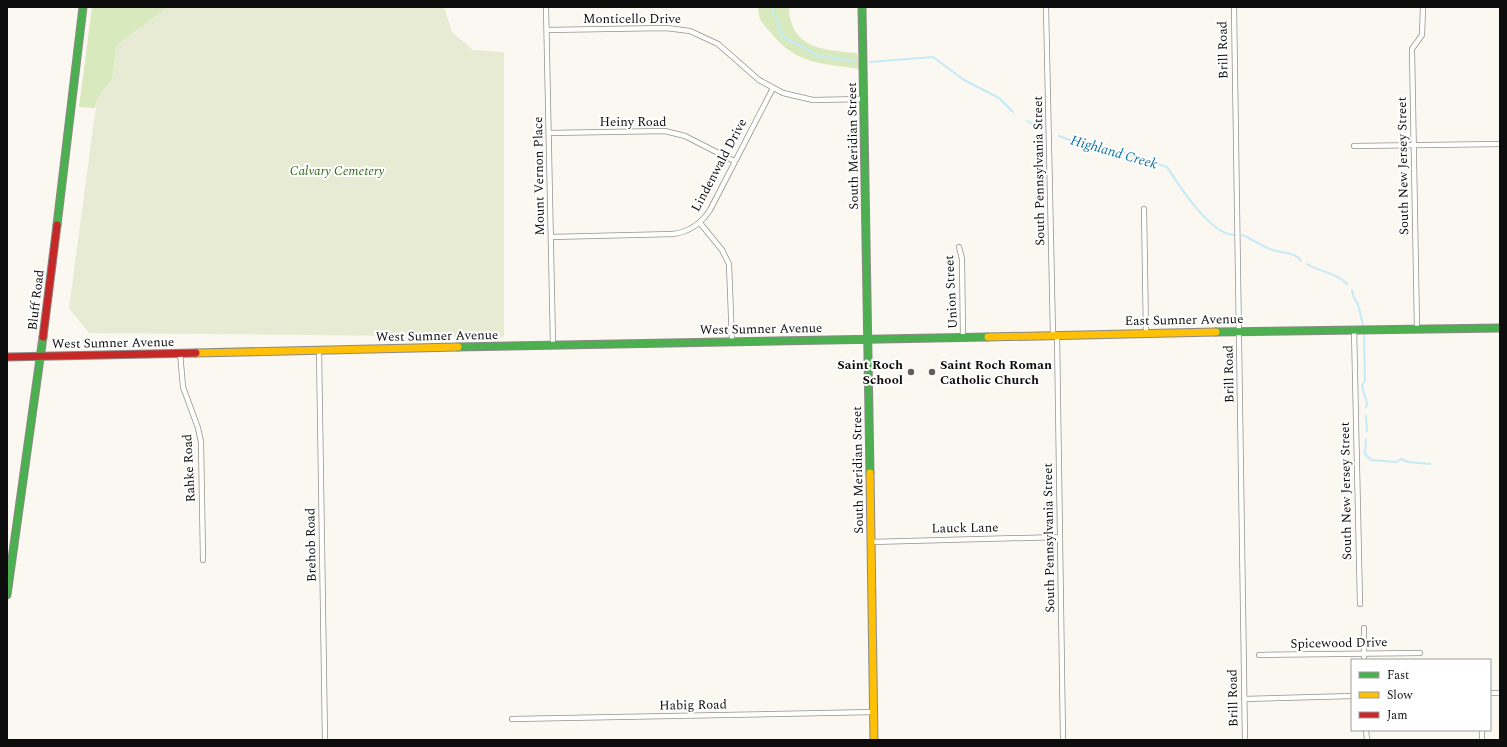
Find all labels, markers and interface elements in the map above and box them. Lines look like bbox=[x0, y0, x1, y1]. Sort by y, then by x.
street label: Monticello Drive bbox=[583, 9, 681, 29]
street label: Brill Road bbox=[1212, 21, 1234, 79]
street label: South Meridian Street bbox=[842, 82, 864, 210]
street label: South Pennsylvania Street bbox=[1028, 95, 1050, 246]
street label: South New Jersey Street bbox=[1392, 96, 1414, 235]
street label: Heiny Road bbox=[599, 112, 667, 132]
street label: Lindenwald Drive bbox=[686, 115, 752, 215]
street label: Mount Vernon Place bbox=[528, 116, 550, 236]
water label: Highland Creek bbox=[1068, 130, 1160, 175]
park label: Calvary Cemetery bbox=[290, 161, 384, 181]
street label: Union Street bbox=[939, 254, 963, 329]
street label: Bluff Road bbox=[22, 269, 50, 331]
street label: East Sumner Avenue bbox=[1124, 309, 1244, 331]
street label: West Sumner Avenue bbox=[699, 318, 823, 340]
street label: West Sumner Avenue bbox=[375, 325, 499, 347]
street label: West Sumner Avenue bbox=[51, 332, 175, 354]
street label: Brill Road bbox=[1218, 345, 1240, 403]
place label: Saint Roch School bbox=[837, 355, 903, 390]
place label: Saint Roch Roman Catholic Church bbox=[940, 355, 1052, 390]
marker: Saint Roch School bbox=[906, 367, 916, 377]
marker: Saint Roch Roman Catholic Church bbox=[927, 367, 937, 377]
street label: South Meridian Street bbox=[847, 406, 869, 534]
street label: South New Jersey Street bbox=[1335, 421, 1357, 560]
street label: Rahke Road bbox=[177, 433, 201, 503]
street label: South Pennsylvania Street bbox=[1038, 462, 1060, 613]
street label: Brehob Road bbox=[300, 508, 322, 582]
street label: Lauck Lane bbox=[931, 517, 999, 539]
street label: Spicewood Drive bbox=[1290, 632, 1388, 654]
legend bbox=[1351, 659, 1491, 731]
text: Fast bbox=[1387, 666, 1409, 685]
street label: Brill Road bbox=[1222, 669, 1244, 727]
text: Slow bbox=[1387, 686, 1413, 705]
street label: Habig Road bbox=[659, 694, 727, 716]
text: Jam bbox=[1387, 706, 1408, 725]

